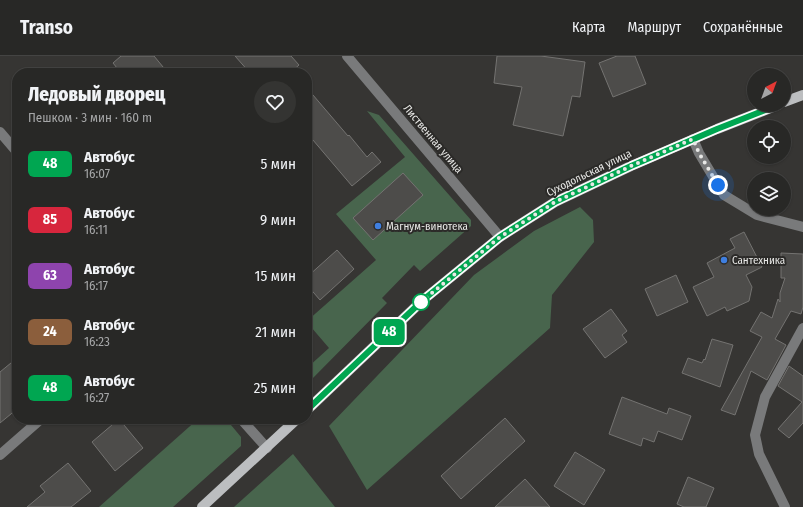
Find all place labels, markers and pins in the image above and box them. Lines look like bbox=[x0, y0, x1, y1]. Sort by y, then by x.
place label: Магнум-винотека bbox=[386, 220, 468, 233]
marker: Магнум-винотека bbox=[373, 221, 383, 231]
place label: Сантехника bbox=[732, 254, 785, 267]
marker: Сантехника bbox=[719, 255, 729, 265]
unlabelled marker bbox=[412, 293, 430, 311]

